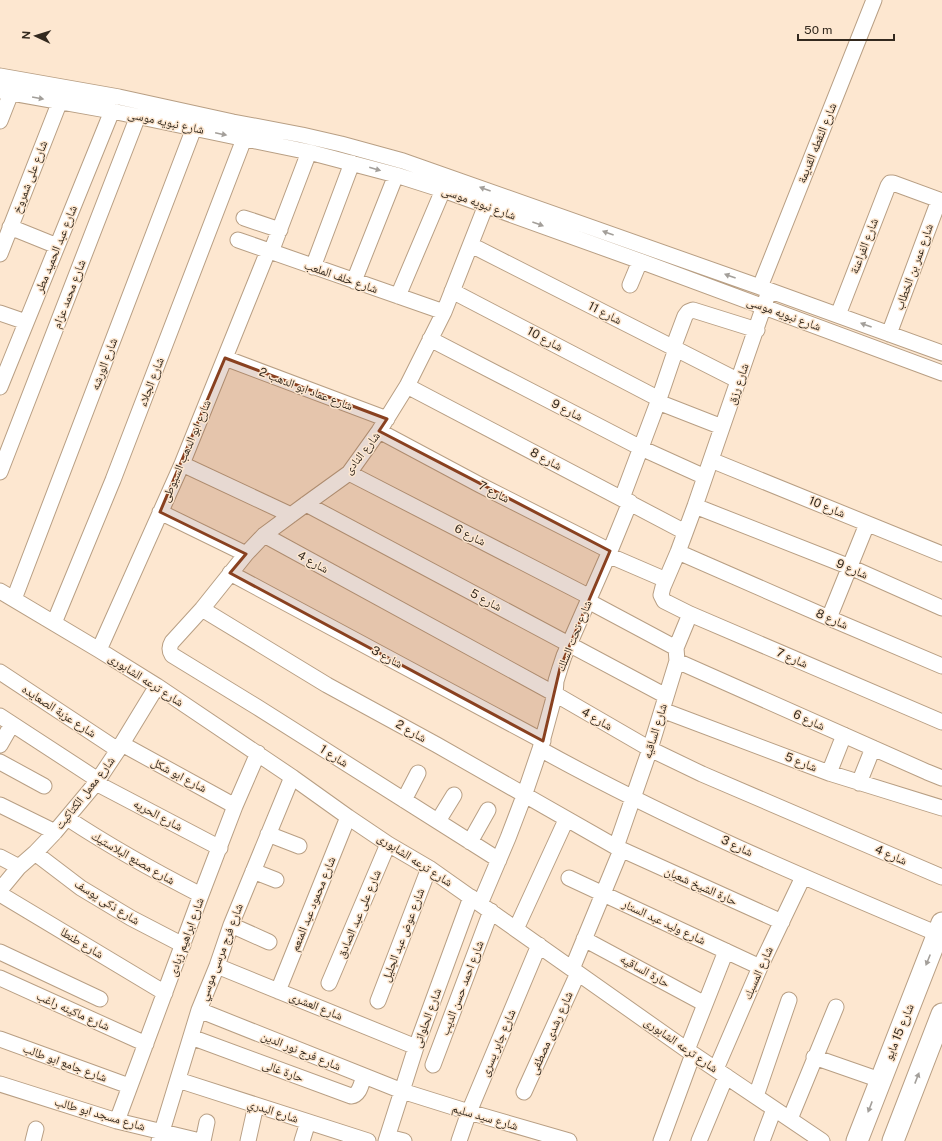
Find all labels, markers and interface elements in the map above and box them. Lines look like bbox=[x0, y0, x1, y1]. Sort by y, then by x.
north arrow bbox=[16, 16, 56, 56]
scale bar bbox=[798, 16, 894, 42]
text: 50 m bbox=[804, 23, 832, 37]
text: N bbox=[20, 31, 32, 40]
one-way arrow bbox=[32, 95, 44, 101]
street label: شارع النقطه القديمة bbox=[795, 101, 840, 186]
street label: شارع نبويه موسى bbox=[126, 107, 206, 138]
one-way arrow bbox=[215, 131, 227, 137]
street label: شارع على شمروخ bbox=[10, 139, 51, 216]
one-way arrow bbox=[369, 166, 381, 172]
street label: شارع نبويه موسى bbox=[440, 183, 518, 224]
one-way arrow bbox=[479, 186, 491, 192]
street label: شارع عبد الحميد مطر bbox=[32, 203, 81, 296]
street label: شارع الفراعنة bbox=[847, 216, 882, 276]
one-way arrow bbox=[532, 221, 544, 227]
street label: شارع عمر بن الخطاب bbox=[892, 222, 937, 312]
one-way arrow bbox=[601, 230, 613, 236]
street label: شارع محمد عزام bbox=[49, 258, 89, 331]
street label: شارع خلف الملعب bbox=[302, 258, 380, 297]
one-way arrow bbox=[724, 273, 736, 279]
street label: شارع نبويه موسى bbox=[745, 294, 823, 335]
street label: شارع 11 bbox=[586, 299, 624, 328]
one-way arrow bbox=[859, 322, 871, 328]
street label: شارع 10 bbox=[524, 324, 565, 355]
street label: شارع الورشه bbox=[88, 336, 121, 392]
street label: شارع الجلاء bbox=[135, 355, 168, 409]
street label: شارع رزق bbox=[724, 361, 753, 407]
street label: شارع عماد ابو الدهب 2 bbox=[257, 365, 355, 414]
street label: شارع 9 bbox=[549, 396, 585, 425]
street label: شارع ابو الدهب السيوطى bbox=[158, 398, 215, 505]
street label: شارع النادى bbox=[341, 429, 384, 478]
street label: شارع 8 bbox=[527, 445, 564, 474]
street label: شارع 7 bbox=[476, 478, 512, 507]
street label: شارع 10 bbox=[806, 493, 847, 522]
street label: شارع 6 bbox=[452, 521, 488, 550]
street label: شارع 4 bbox=[295, 548, 331, 577]
street label: شارع 9 bbox=[834, 556, 870, 583]
street label: شارع 5 bbox=[467, 586, 504, 615]
street label: شارع تحت السلك bbox=[553, 598, 596, 674]
street label: شارع 8 bbox=[813, 606, 850, 633]
street label: شارع 3 bbox=[369, 643, 405, 672]
street label: شارع 7 bbox=[774, 645, 810, 672]
street label: شارع ترعه الشابورى bbox=[105, 651, 186, 710]
street label: شارع عزبة الصعايده bbox=[19, 682, 99, 741]
street label: شارع الساقيه bbox=[640, 702, 671, 761]
street label: شارع 4 bbox=[579, 705, 615, 734]
street label: شارع 6 bbox=[791, 707, 827, 734]
street label: شارع 2 bbox=[393, 717, 429, 746]
street label: شارع 1 bbox=[317, 742, 351, 771]
street label: شارع 5 bbox=[783, 749, 819, 775]
street label: شارع معمل الكتاكيت bbox=[52, 754, 119, 833]
street label: شارع ابو شكل bbox=[148, 755, 209, 796]
street label: شارع الحريه bbox=[131, 796, 185, 835]
street label: شارع مصنع البلاستيك bbox=[88, 828, 177, 889]
street label: شارع ترعه الشابورى bbox=[374, 831, 455, 890]
street label: شارع 3 bbox=[719, 833, 755, 860]
street label: شارع 4 bbox=[873, 842, 909, 869]
street label: شارع محمود عبد المنعم bbox=[288, 854, 339, 954]
street label: حارة الشيخ شعبان bbox=[662, 864, 740, 909]
street label: شارع على عبد الصادق bbox=[334, 868, 385, 961]
street label: شارع ذكى يوسف bbox=[71, 876, 142, 929]
street label: شارع عوض عبد الجليل bbox=[379, 886, 428, 984]
street label: شارع ابراهيم زبادى bbox=[165, 896, 208, 979]
street label: شارع وليد عبد الستار bbox=[619, 896, 708, 948]
street label: شارع فرج مرسى موسي bbox=[196, 901, 249, 1004]
street label: شارع طنطا bbox=[57, 925, 106, 962]
street label: شارع احمد حسن الديب bbox=[437, 939, 487, 1038]
street label: شارع المسبك bbox=[740, 944, 777, 1002]
street label: حارة الساقيه bbox=[618, 952, 672, 991]
one-way arrow bbox=[924, 954, 930, 966]
street label: شارع الحلوانى bbox=[410, 986, 445, 1050]
street label: شارع ماكينه راغب bbox=[34, 989, 112, 1034]
street label: شارع العشرى bbox=[287, 989, 345, 1024]
street label: شارع رشدى مصطفى bbox=[526, 989, 577, 1077]
street label: شارع 15 مايو bbox=[881, 1002, 918, 1063]
street label: شارع جابر يسرى bbox=[478, 1007, 519, 1079]
street label: شارع ترعه الشابورى bbox=[641, 1014, 721, 1076]
street label: شارع فرج نور الدين bbox=[259, 1029, 343, 1074]
street label: شارع جامع ابو طالب bbox=[21, 1041, 109, 1086]
street label: حارة غالى bbox=[260, 1057, 306, 1085]
one-way arrow bbox=[914, 1072, 920, 1084]
street label: شارع مسجد ابو طالب bbox=[53, 1094, 147, 1135]
street label: شارع البدري bbox=[245, 1096, 300, 1129]
street label: شارع سيد سليم bbox=[450, 1101, 520, 1134]
one-way arrow bbox=[866, 1101, 872, 1113]

